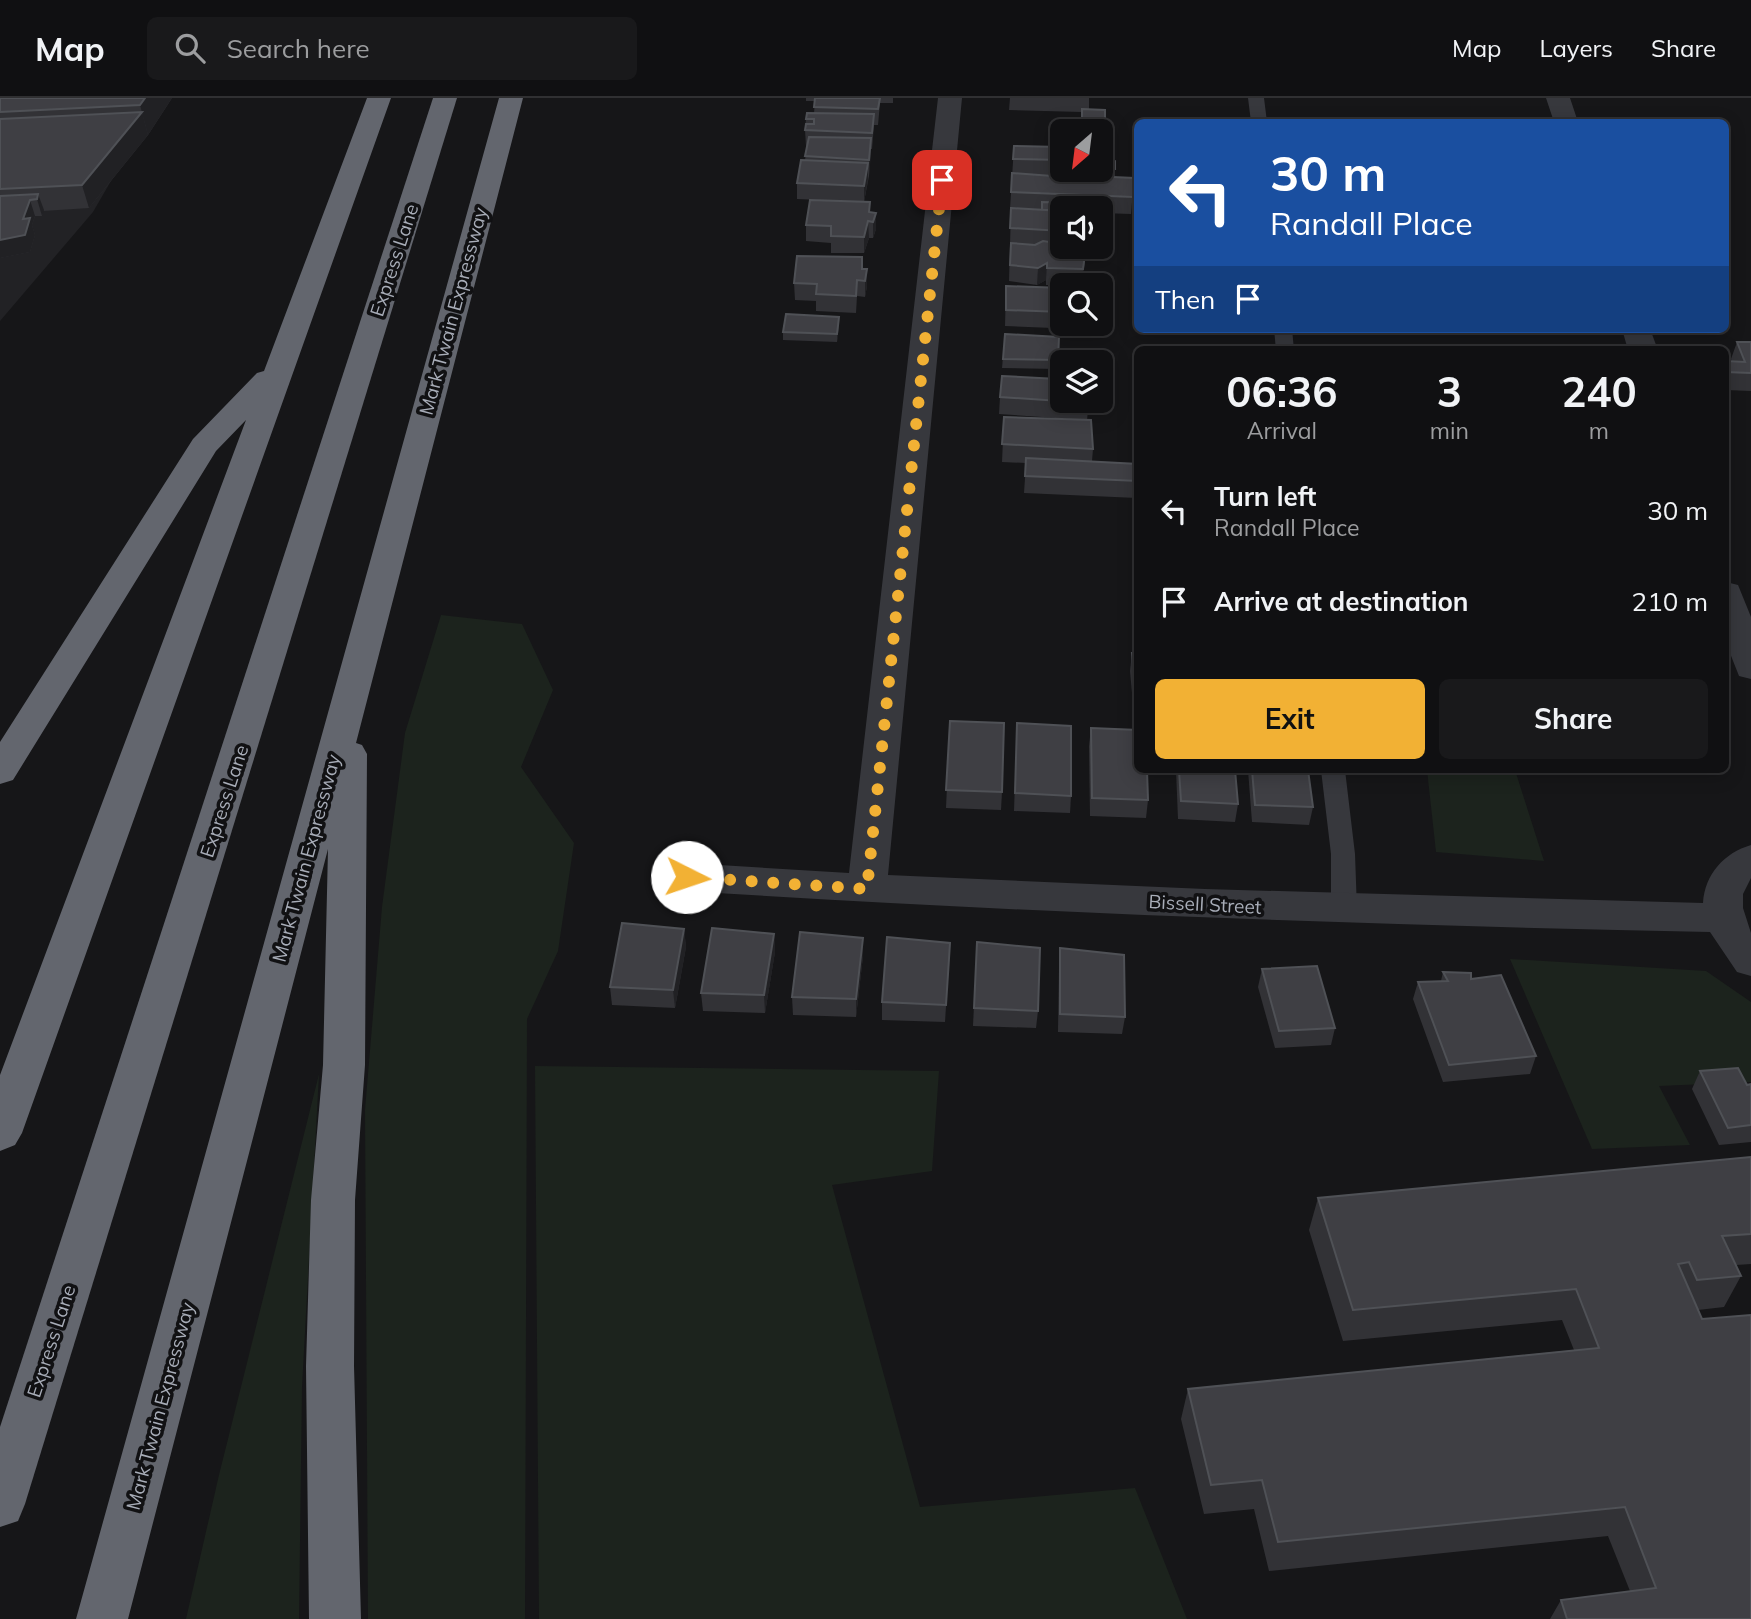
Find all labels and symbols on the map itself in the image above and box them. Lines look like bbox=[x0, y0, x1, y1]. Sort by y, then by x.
north arrow bbox=[1050, 119, 1113, 182]
pin bbox=[912, 150, 972, 210]
street label: Express Lane bbox=[365, 201, 423, 319]
street label: Mark Twain Expressway bbox=[414, 204, 492, 418]
street label: Express Lane bbox=[195, 742, 253, 860]
street label: Mark Twain Expressway bbox=[267, 751, 345, 965]
position arrow bbox=[650, 840, 724, 914]
street label: Bissell Street bbox=[1148, 889, 1262, 919]
street label: Express Lane bbox=[22, 1282, 80, 1400]
street label: Mark Twain Expressway bbox=[121, 1299, 199, 1513]

